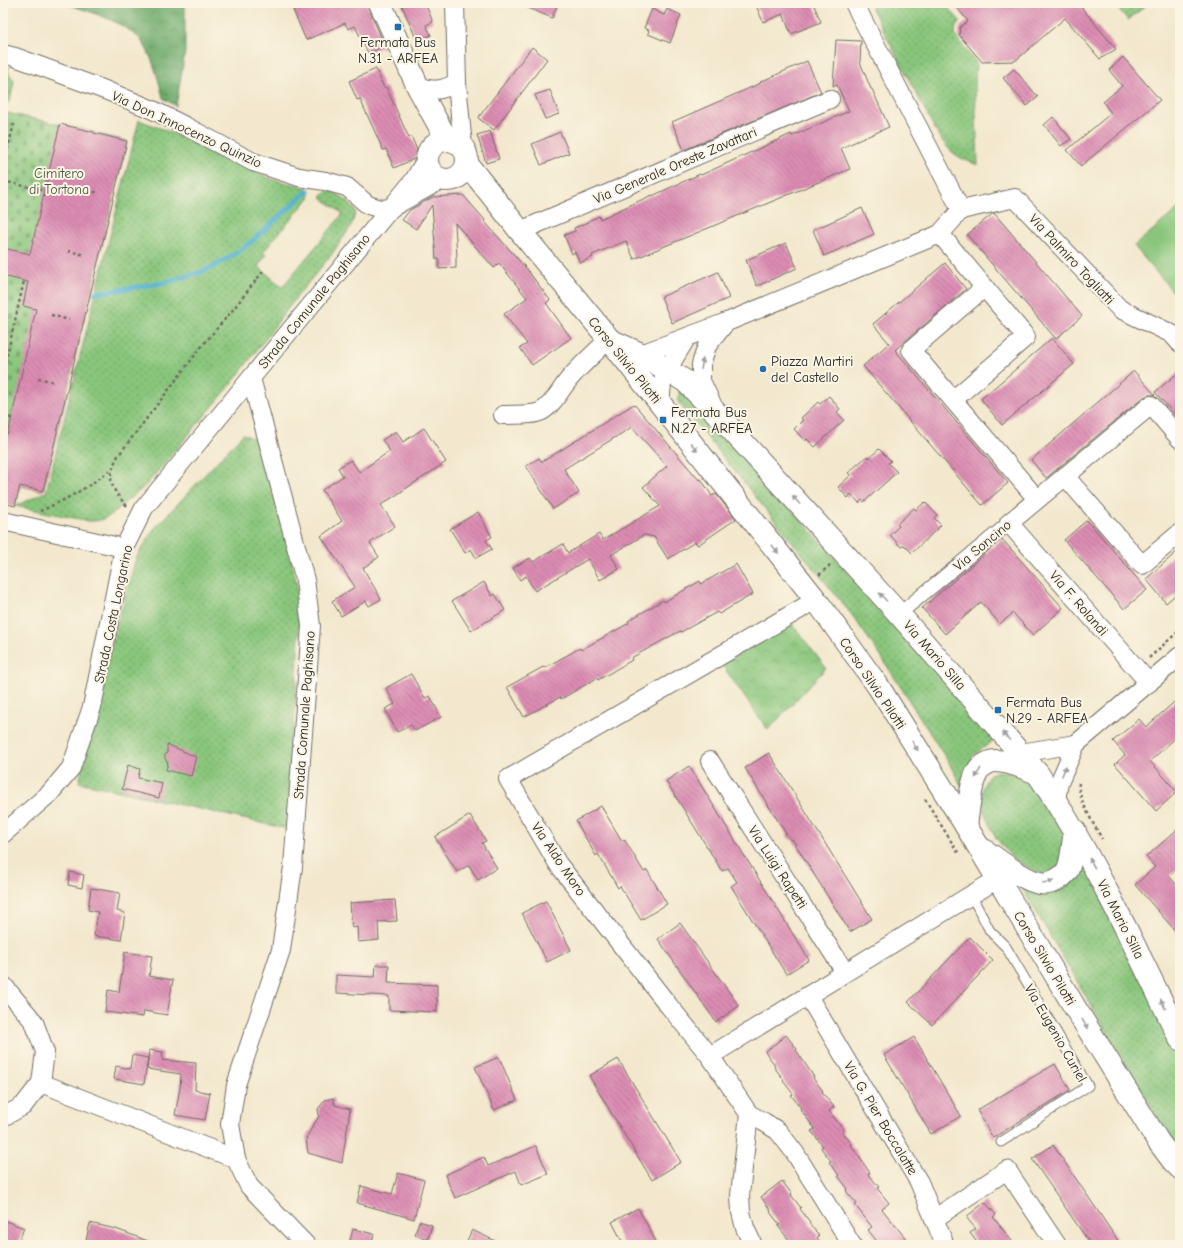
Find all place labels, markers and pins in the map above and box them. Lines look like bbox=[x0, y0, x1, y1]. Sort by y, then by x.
marker: Fermata Bus N.31 - ARFEA bbox=[393, 22, 403, 32]
place label: Fermata Bus N.31 - ARFEA bbox=[358, 34, 438, 67]
place label: Piazza Martiri del Castello bbox=[771, 353, 853, 386]
marker: Piazza Martiri del Castello bbox=[758, 364, 768, 374]
place label: Fermata Bus N.27 - ARFEA bbox=[671, 404, 752, 437]
marker: Fermata Bus N.27 - ARFEA bbox=[658, 415, 668, 425]
place label: Fermata Bus N.29 - ARFEA bbox=[1006, 694, 1088, 727]
marker: Fermata Bus N.29 - ARFEA bbox=[993, 705, 1003, 715]

